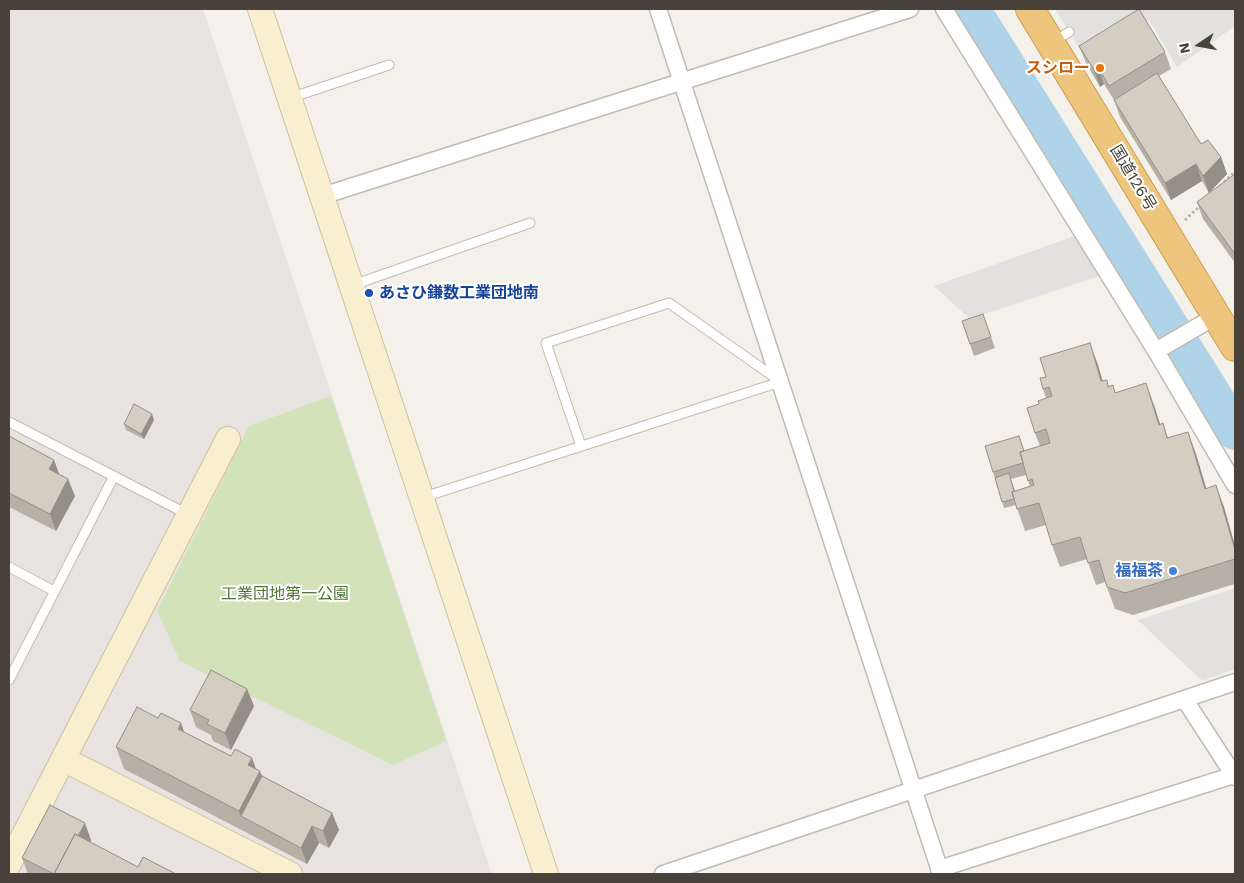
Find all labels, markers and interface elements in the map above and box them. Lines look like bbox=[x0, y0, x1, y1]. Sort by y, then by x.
north arrow bbox=[1174, 20, 1224, 70]
text: N bbox=[1175, 41, 1193, 55]
place label: スシロー bbox=[1026, 58, 1090, 78]
marker: スシロー bbox=[1094, 62, 1106, 74]
street label: 国道126号 bbox=[1106, 142, 1160, 214]
place label: あさひ鎌数工業団地南 bbox=[379, 283, 539, 303]
marker: あさひ鎌数工業団地南 bbox=[363, 287, 375, 299]
place label: 福福茶 bbox=[1115, 561, 1163, 581]
marker: 福福茶 bbox=[1167, 565, 1179, 577]
park label: 工業団地第一公園 bbox=[221, 584, 349, 604]

